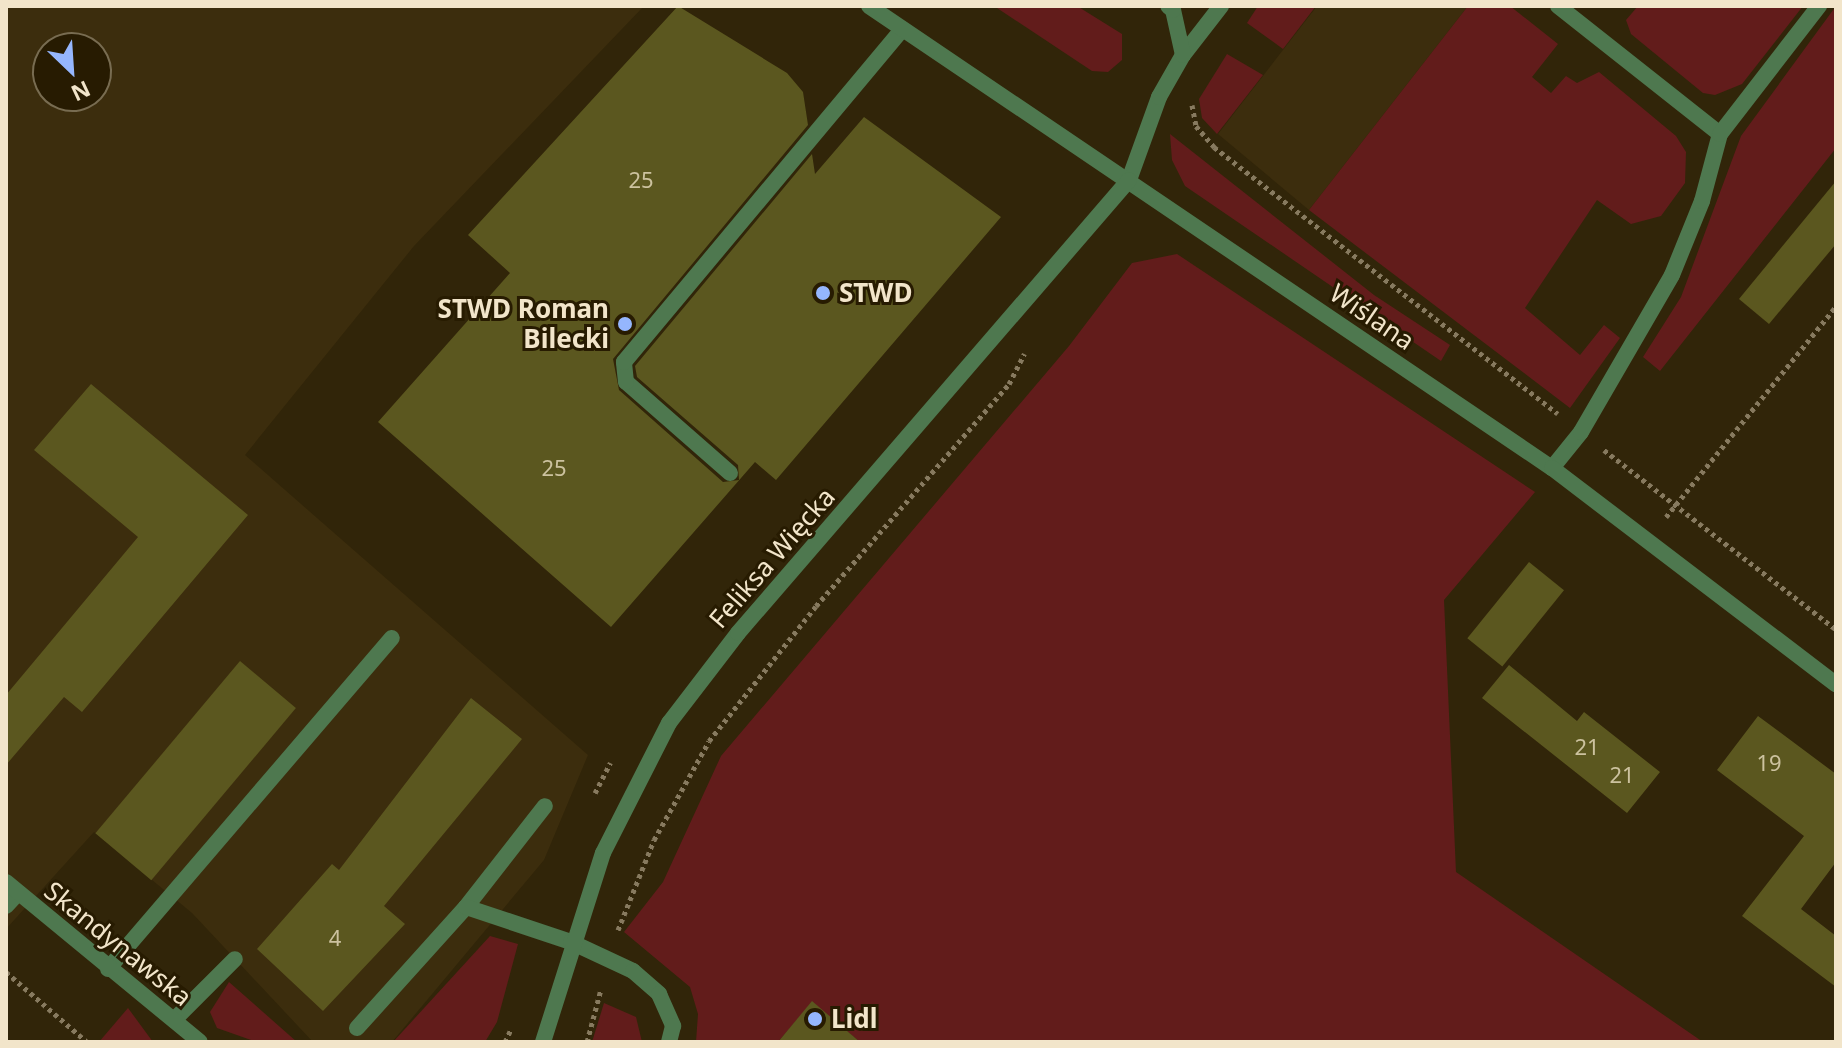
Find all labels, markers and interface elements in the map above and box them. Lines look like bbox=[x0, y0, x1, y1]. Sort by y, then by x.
north arrow bbox=[32, 32, 112, 112]
text: N bbox=[67, 75, 96, 109]
house number: 25 bbox=[628, 167, 654, 193]
place label: STWD bbox=[839, 277, 913, 309]
street label: Wiślana bbox=[1324, 277, 1420, 357]
marker: STWD bbox=[814, 284, 832, 302]
place label: STWD Roman Bilecki bbox=[438, 293, 609, 354]
marker: STWD Roman Bilecki bbox=[616, 315, 634, 333]
house number: 25 bbox=[541, 455, 567, 481]
street label: Feliksa Więcka bbox=[703, 481, 841, 635]
house number: 21 bbox=[1574, 734, 1600, 760]
house number: 19 bbox=[1756, 750, 1782, 776]
house number: 21 bbox=[1609, 762, 1635, 788]
street label: Skandynawska bbox=[38, 875, 198, 1013]
house number: 4 bbox=[329, 925, 341, 951]
place label: Lidl bbox=[831, 1003, 877, 1035]
marker: Lidl bbox=[806, 1010, 824, 1028]

